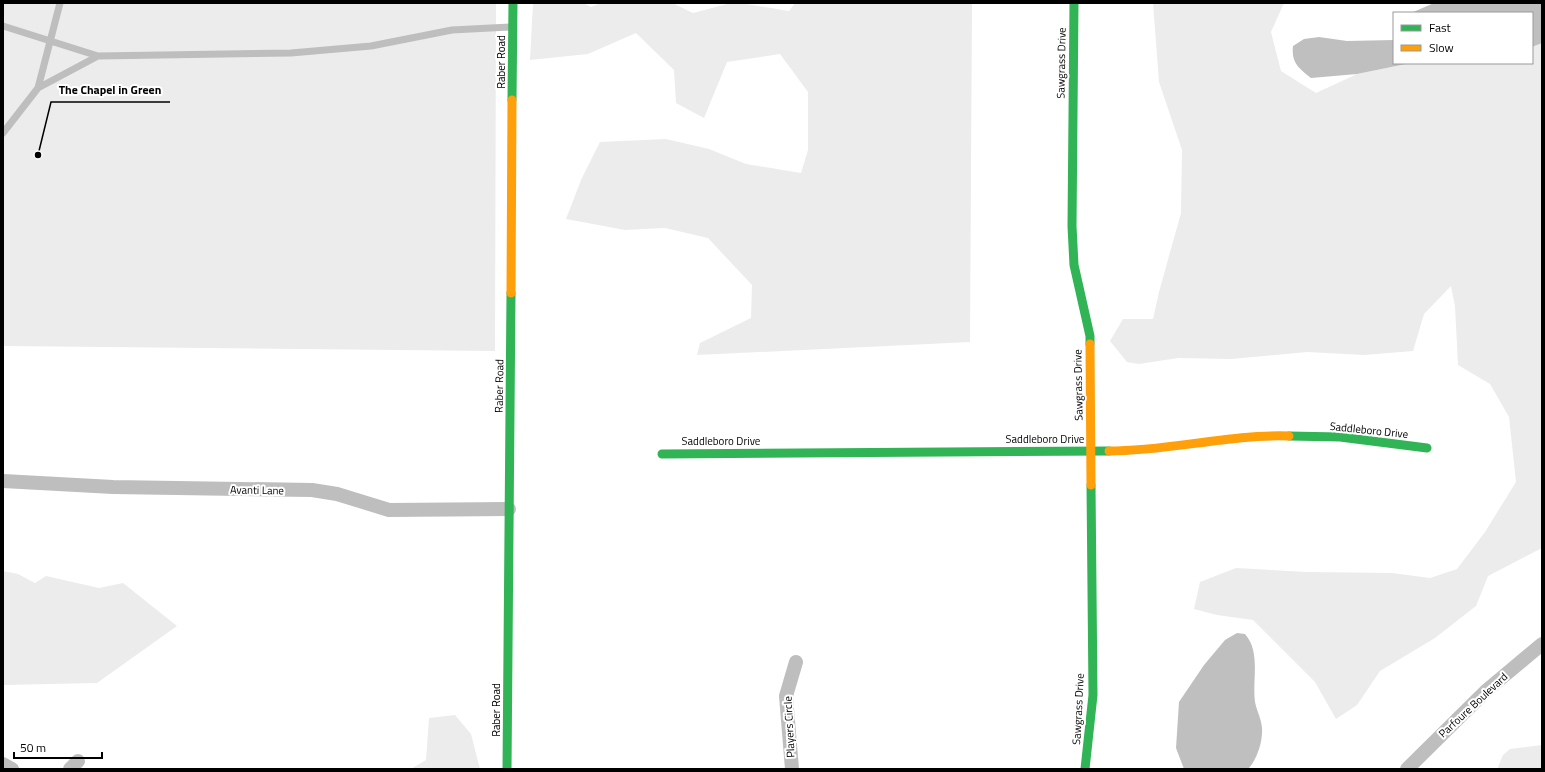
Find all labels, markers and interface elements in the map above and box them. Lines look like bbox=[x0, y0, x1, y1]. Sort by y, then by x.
legend bbox=[1393, 12, 1533, 64]
text: Fast bbox=[1429, 18, 1452, 37]
street label: Sawgrass Drive bbox=[1052, 27, 1070, 99]
street label: Raber Road bbox=[493, 35, 509, 89]
text: Slow bbox=[1429, 38, 1454, 57]
callout: The Chapel in Green bbox=[51, 78, 170, 102]
text: The Chapel in Green bbox=[59, 80, 161, 99]
street label: Sawgrass Drive bbox=[1069, 349, 1087, 421]
street label: Raber Road bbox=[491, 359, 507, 413]
street label: Saddleboro Drive bbox=[1329, 418, 1409, 442]
street label: Saddleboro Drive bbox=[1006, 431, 1085, 447]
street label: Saddleboro Drive bbox=[682, 433, 761, 449]
street label: Avanti Lane bbox=[230, 482, 285, 498]
street label: Parfoure Boulevard bbox=[1435, 669, 1511, 741]
street label: Sawgrass Drive bbox=[1068, 672, 1088, 745]
street label: Raber Road bbox=[488, 683, 504, 737]
street label: Players Circle bbox=[779, 695, 799, 758]
scale bar bbox=[14, 734, 102, 760]
text: 50 m bbox=[20, 738, 46, 757]

